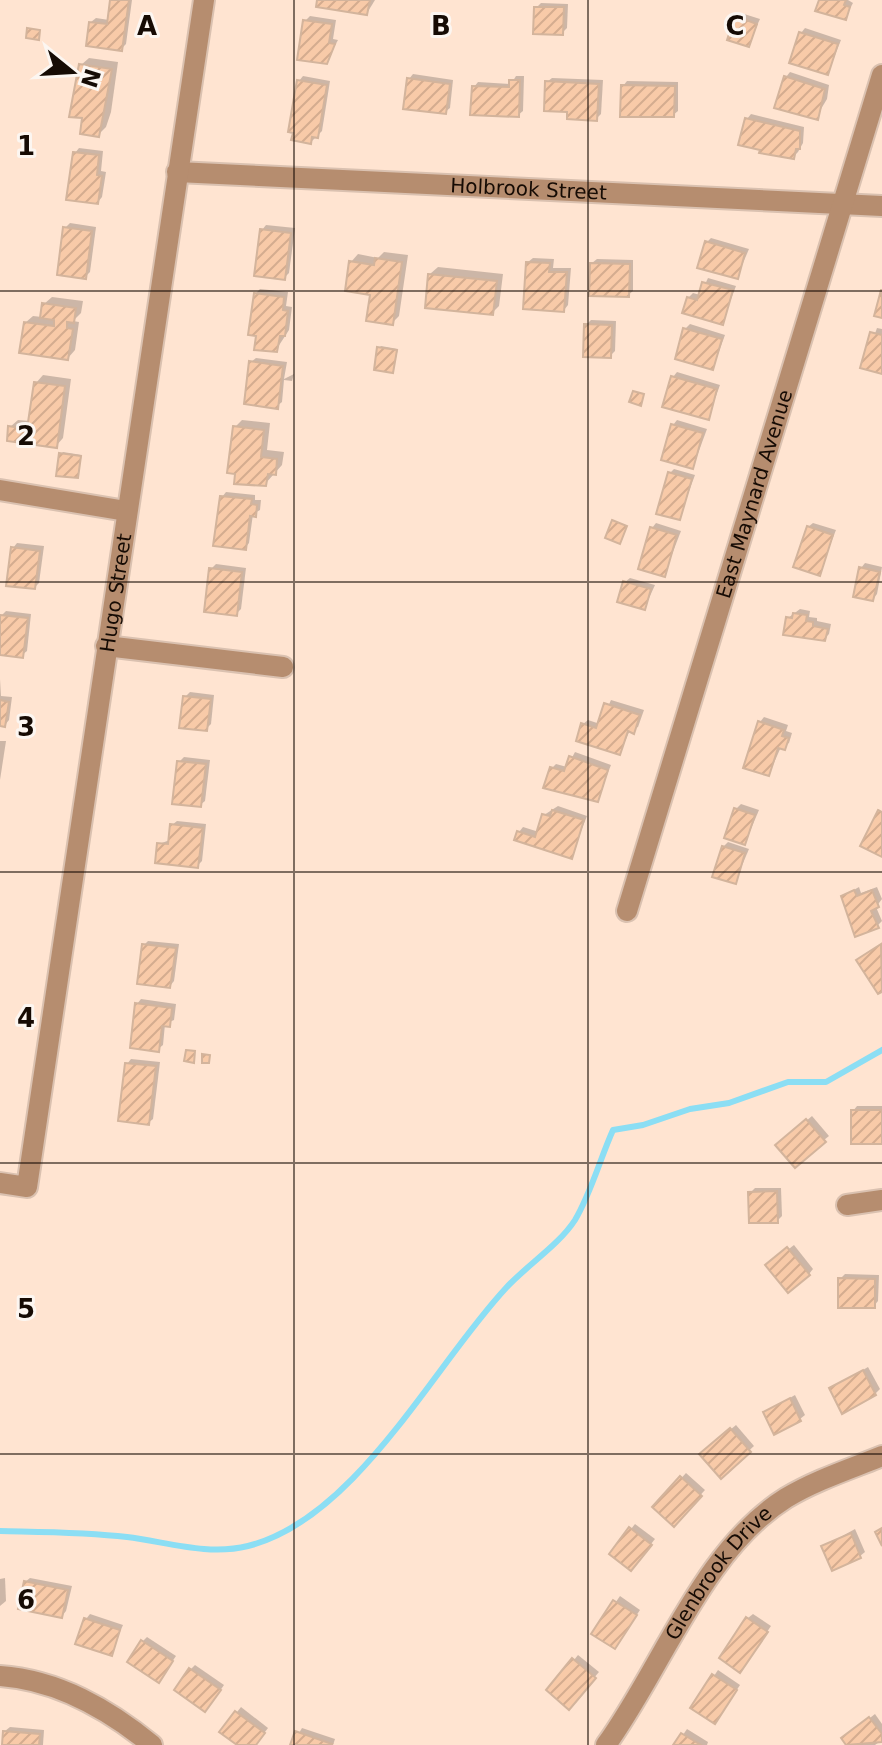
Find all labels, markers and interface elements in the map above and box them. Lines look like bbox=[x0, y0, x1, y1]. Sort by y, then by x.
text: A bbox=[137, 11, 157, 41]
text: B bbox=[431, 11, 451, 41]
text: C bbox=[725, 11, 745, 41]
north arrow bbox=[32, 32, 112, 112]
text: N bbox=[76, 65, 105, 91]
text: 1 bbox=[17, 131, 35, 161]
street label: Holbrook Street bbox=[450, 173, 608, 205]
street label: East Maynard Avenue bbox=[711, 387, 797, 601]
text: 2 bbox=[17, 421, 35, 451]
street label: Hugo Street bbox=[95, 532, 136, 654]
text: 3 bbox=[17, 712, 35, 742]
text: 4 bbox=[17, 1003, 35, 1033]
text: 5 bbox=[17, 1294, 35, 1324]
street label: Glenbrook Drive bbox=[660, 1501, 776, 1644]
text: 6 bbox=[17, 1585, 35, 1615]

